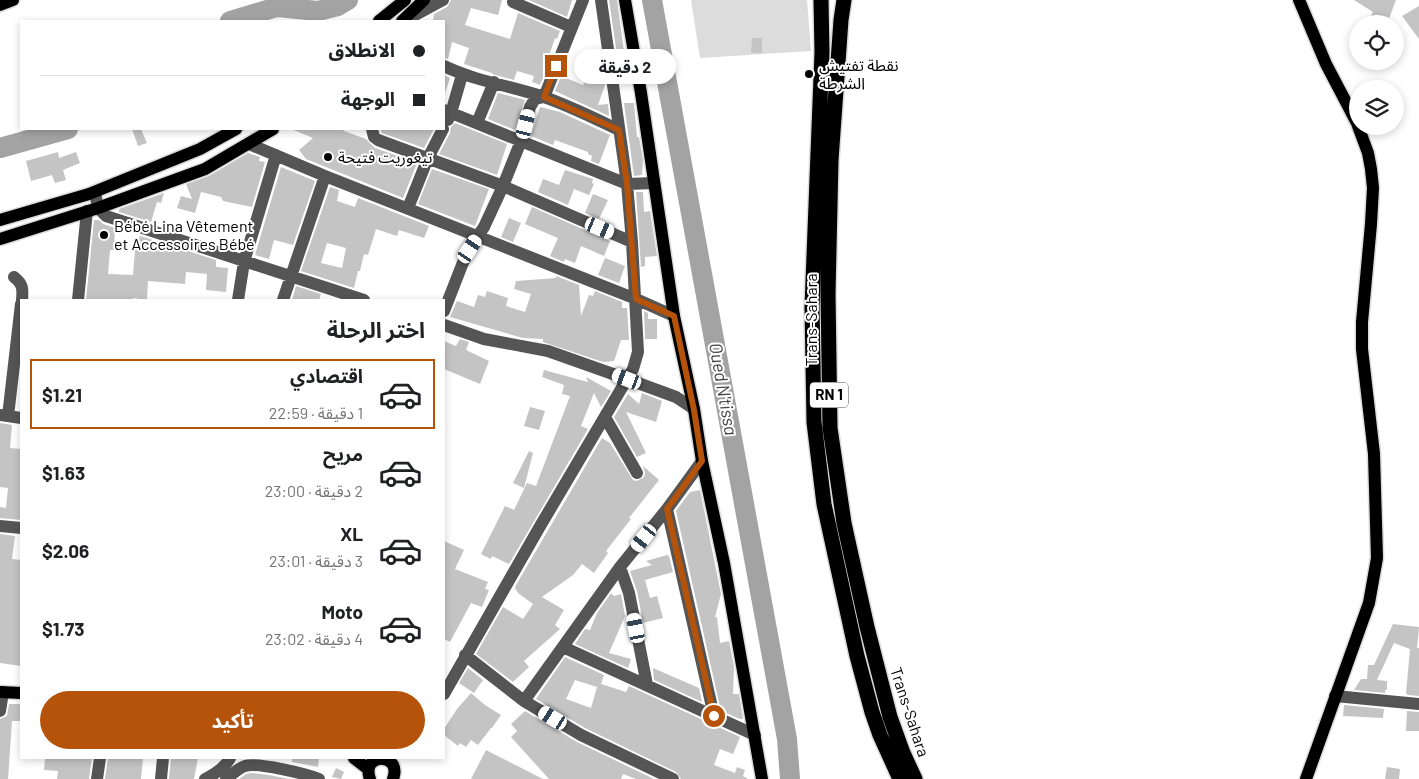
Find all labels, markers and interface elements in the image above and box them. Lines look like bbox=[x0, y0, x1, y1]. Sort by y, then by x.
map controls bbox=[1349, 15, 1404, 135]
button: locate bbox=[1349, 15, 1404, 70]
text: الانطلاق bbox=[329, 38, 395, 61]
callout: 2 دقيقة bbox=[574, 48, 676, 84]
route end bbox=[545, 55, 567, 77]
place label: نقطة تفتيش الشرطة bbox=[819, 55, 899, 93]
text: 2 دقيقة bbox=[599, 57, 651, 76]
marker: نقطة تفتيش الشرطة bbox=[803, 68, 815, 80]
button: layers bbox=[1349, 80, 1404, 135]
text: الوجهة bbox=[341, 87, 395, 110]
car bbox=[515, 108, 536, 140]
place label: تيغوريت فتيحة bbox=[338, 147, 433, 167]
marker: تيغوريت فتيحة bbox=[322, 151, 334, 163]
car bbox=[583, 215, 616, 241]
place label: Bébé Lina Vêtement et Accessoires Bébé bbox=[114, 216, 255, 253]
marker: Bébé Lina Vêtement et Accessoires Bébé bbox=[98, 229, 110, 241]
car bbox=[455, 232, 484, 266]
street label: Trans-Sahara bbox=[801, 273, 820, 367]
text: اختر الرحلة bbox=[327, 316, 425, 342]
water label: Oued N'tissa bbox=[705, 341, 743, 437]
text: اقتصادي bbox=[290, 364, 363, 387]
car bbox=[610, 367, 643, 391]
icon: car bbox=[378, 372, 423, 417]
road number: RN 1 bbox=[810, 382, 848, 408]
text: $1.21 bbox=[42, 383, 82, 406]
text: 1 دقيقة · 22:59 bbox=[269, 403, 363, 422]
text: مريح bbox=[323, 442, 363, 465]
icon: car bbox=[378, 450, 423, 495]
text: $1.63 bbox=[42, 461, 85, 484]
text: 2 دقيقة · 23:00 bbox=[265, 481, 363, 500]
text: XL bbox=[340, 522, 363, 545]
car bbox=[628, 522, 659, 554]
icon: car bbox=[378, 528, 423, 573]
text: $2.06 bbox=[42, 539, 89, 562]
text: 3 دقيقة · 23:01 bbox=[269, 551, 363, 570]
text: Moto bbox=[321, 600, 363, 623]
icon: car bbox=[378, 606, 423, 651]
car bbox=[625, 612, 646, 644]
text: $1.73 bbox=[42, 617, 84, 640]
text: 4 دقيقة · 23:02 bbox=[265, 629, 363, 648]
street label: Trans-Sahara bbox=[887, 665, 934, 759]
button: تأكيد bbox=[40, 691, 425, 749]
car bbox=[536, 704, 569, 732]
route start bbox=[703, 705, 725, 727]

